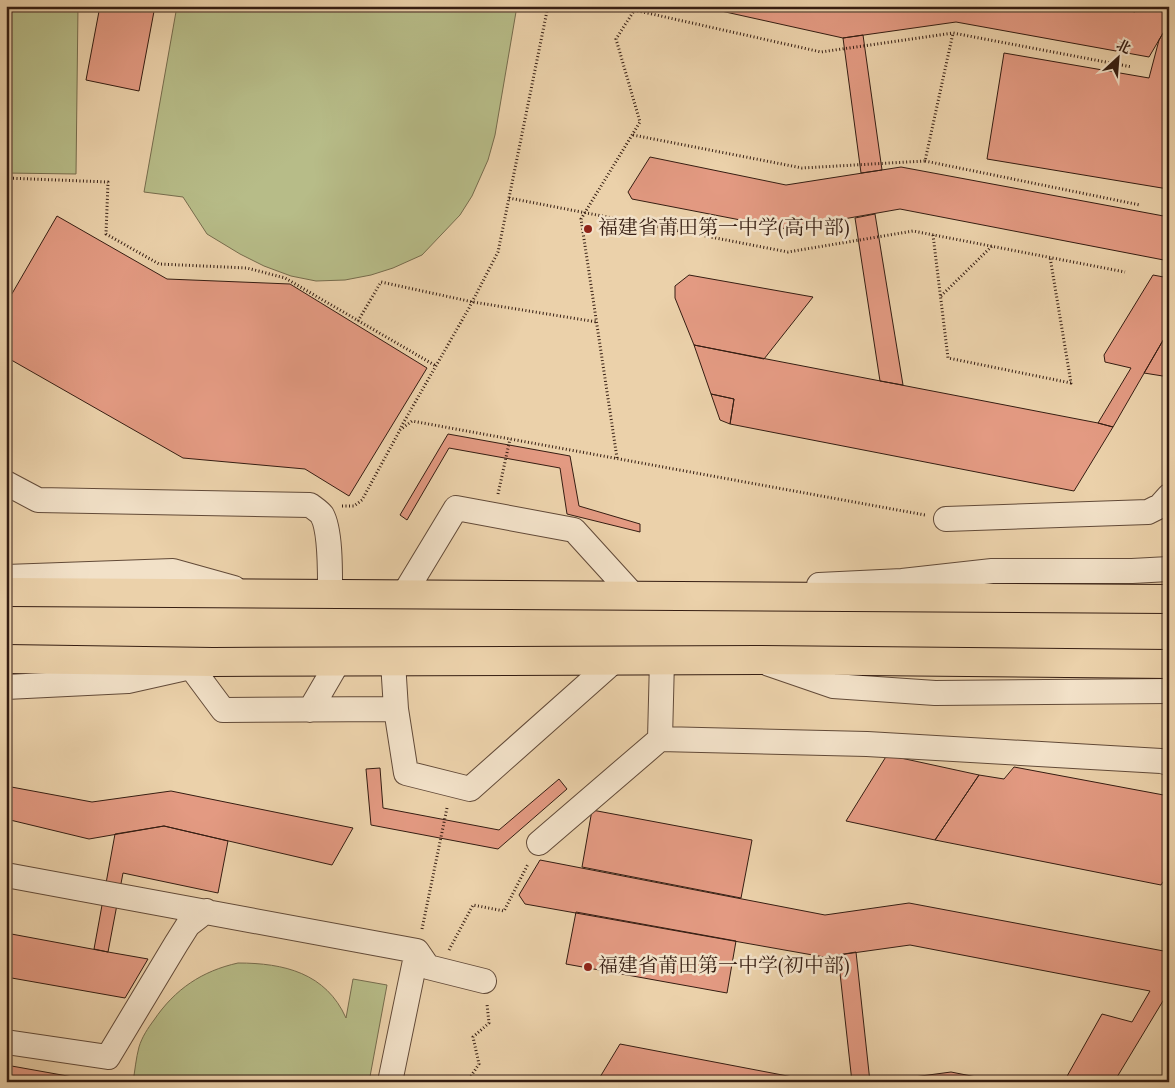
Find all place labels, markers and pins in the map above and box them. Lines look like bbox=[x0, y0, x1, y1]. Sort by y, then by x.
place label: 福建省莆田第一中学(高中部) bbox=[598, 215, 850, 243]
marker: 福建省莆田第一中学(高中部) bbox=[582, 223, 594, 235]
place label: 福建省莆田第一中学(初中部) bbox=[598, 953, 850, 981]
marker: 福建省莆田第一中学(初中部) bbox=[582, 961, 594, 973]

